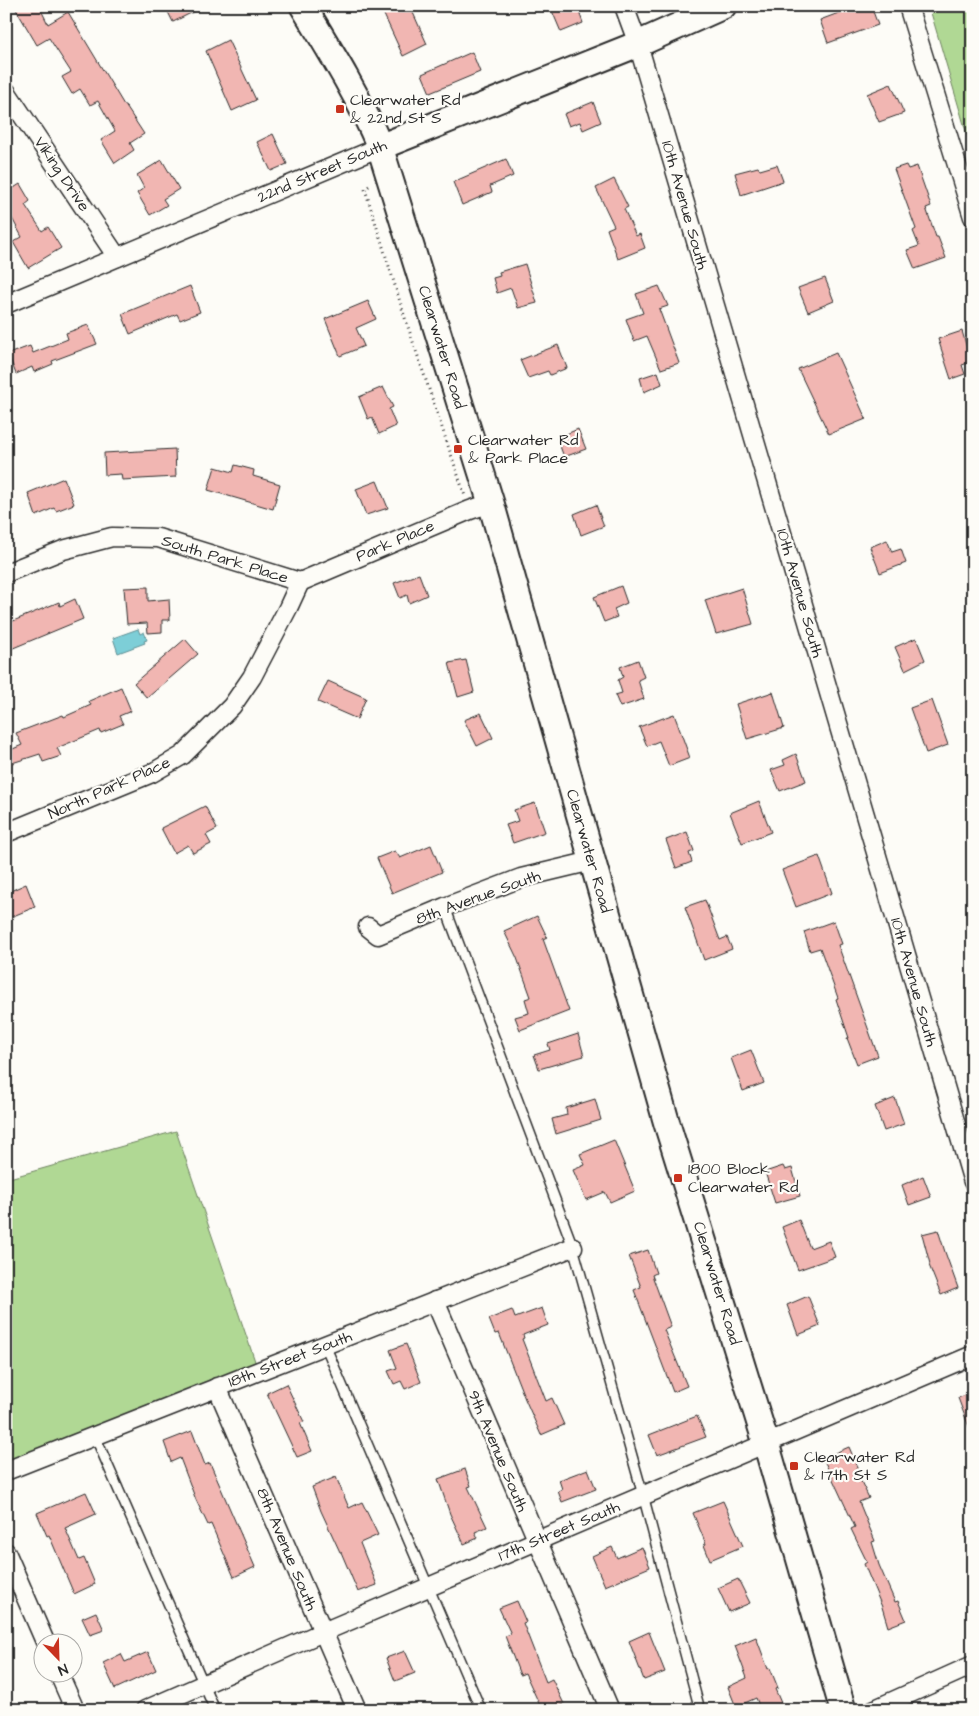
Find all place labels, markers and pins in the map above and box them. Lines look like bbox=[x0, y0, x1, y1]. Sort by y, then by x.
place label: Clearwater Rd & 22nd St S bbox=[350, 89, 461, 129]
marker: Clearwater Rd & 22nd St S bbox=[334, 103, 346, 115]
place label: Clearwater Rd & Park Place bbox=[468, 429, 579, 469]
marker: Clearwater Rd & Park Place bbox=[452, 443, 464, 455]
place label: 1800 Block Clearwater Rd bbox=[688, 1158, 799, 1198]
marker: 1800 Block Clearwater Rd bbox=[672, 1172, 684, 1184]
place label: Clearwater Rd & 17th St S bbox=[804, 1446, 915, 1486]
marker: Clearwater Rd & 17th St S bbox=[788, 1460, 800, 1472]

